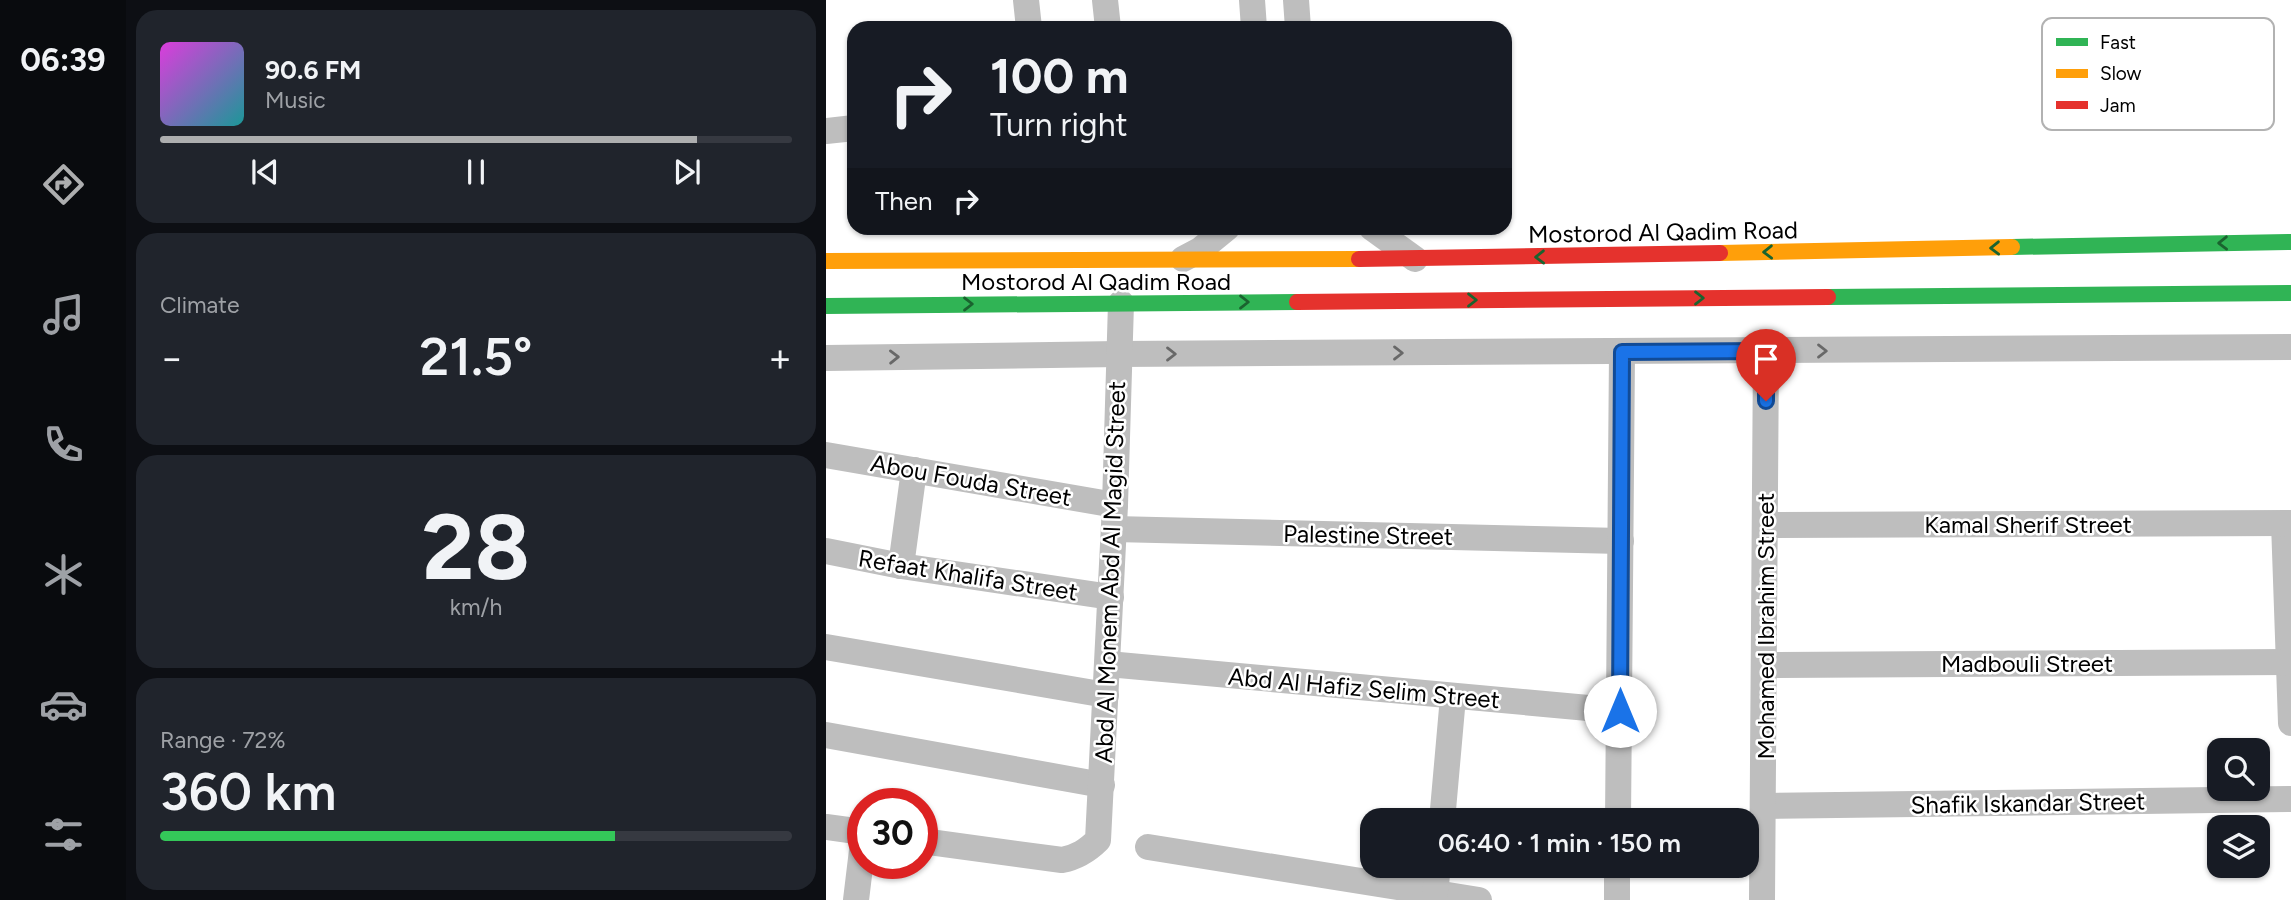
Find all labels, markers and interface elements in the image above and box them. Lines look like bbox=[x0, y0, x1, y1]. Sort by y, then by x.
legend bbox=[2042, 18, 2274, 130]
text: Fast bbox=[2100, 31, 2136, 54]
text: 06:39 bbox=[20, 41, 106, 79]
text: 100 m bbox=[990, 46, 1129, 105]
icon: right bbox=[875, 49, 966, 140]
text: 90.6 FM bbox=[265, 54, 361, 86]
text: Slow bbox=[2100, 62, 2142, 85]
text: Music bbox=[265, 86, 326, 114]
text: Jam bbox=[2100, 94, 2136, 117]
text: Turn right bbox=[990, 106, 1128, 144]
icon: previous bbox=[246, 153, 284, 191]
icon: pause bbox=[457, 153, 495, 191]
icon: next bbox=[668, 153, 706, 191]
icon: directions bbox=[39, 160, 88, 209]
icon: right bbox=[947, 182, 985, 220]
text: Then bbox=[875, 185, 933, 217]
street label: Mostorod Al Qadim Road bbox=[1528, 215, 1798, 249]
one-way arrow bbox=[2217, 235, 2228, 251]
one-way arrow bbox=[1990, 240, 2001, 255]
one-way arrow bbox=[1762, 245, 1773, 260]
one-way arrow bbox=[1535, 249, 1545, 265]
street label: Mostorod Al Qadim Road bbox=[961, 267, 1231, 296]
icon: music bbox=[39, 290, 88, 339]
one-way arrow bbox=[1694, 290, 1705, 306]
text: Climate bbox=[160, 291, 239, 319]
one-way arrow bbox=[1467, 292, 1477, 308]
one-way arrow bbox=[1239, 294, 1250, 310]
one-way arrow bbox=[963, 296, 973, 312]
text: 21.5° bbox=[419, 326, 533, 388]
pin bbox=[1736, 329, 1796, 401]
text: − bbox=[160, 335, 184, 381]
text: + bbox=[768, 335, 792, 381]
icon: arrive bbox=[1747, 340, 1785, 378]
one-way arrow bbox=[1817, 343, 1827, 359]
one-way arrow bbox=[1393, 345, 1404, 361]
one-way arrow bbox=[1166, 346, 1176, 362]
one-way arrow bbox=[889, 350, 900, 365]
street label: Abd Al Monem Abd Al Magid Street bbox=[1089, 381, 1131, 763]
icon: phone bbox=[39, 420, 88, 469]
street label: Abou Fouda Street bbox=[868, 448, 1074, 512]
text: 28 bbox=[422, 493, 530, 602]
street label: Mohamed Ibrahim Street bbox=[1751, 493, 1780, 759]
street label: Kamal Sherif Street bbox=[1924, 510, 2132, 539]
street label: Palestine Street bbox=[1283, 519, 1453, 551]
street label: Refaat Khalifa Street bbox=[856, 543, 1080, 607]
icon: climate bbox=[39, 550, 88, 599]
text: km/h bbox=[450, 593, 502, 621]
street label: Madbouli Street bbox=[1941, 649, 2113, 678]
street label: Abd Al Hafiz Selim Street bbox=[1227, 662, 1501, 714]
position arrow bbox=[1583, 674, 1657, 748]
icon: car bbox=[39, 680, 88, 729]
text: Range · 72% bbox=[160, 726, 286, 754]
map controls bbox=[2207, 738, 2270, 878]
button: search bbox=[2207, 738, 2270, 801]
text: 360 km bbox=[160, 761, 336, 823]
street label: Shafik Iskandar Street bbox=[1910, 786, 2146, 820]
speed limit sign: 30 bbox=[847, 788, 938, 879]
icon: filters bbox=[39, 810, 88, 859]
button: layers bbox=[2207, 815, 2270, 878]
text: 06:40 · 1 min · 150 m bbox=[1438, 827, 1681, 859]

